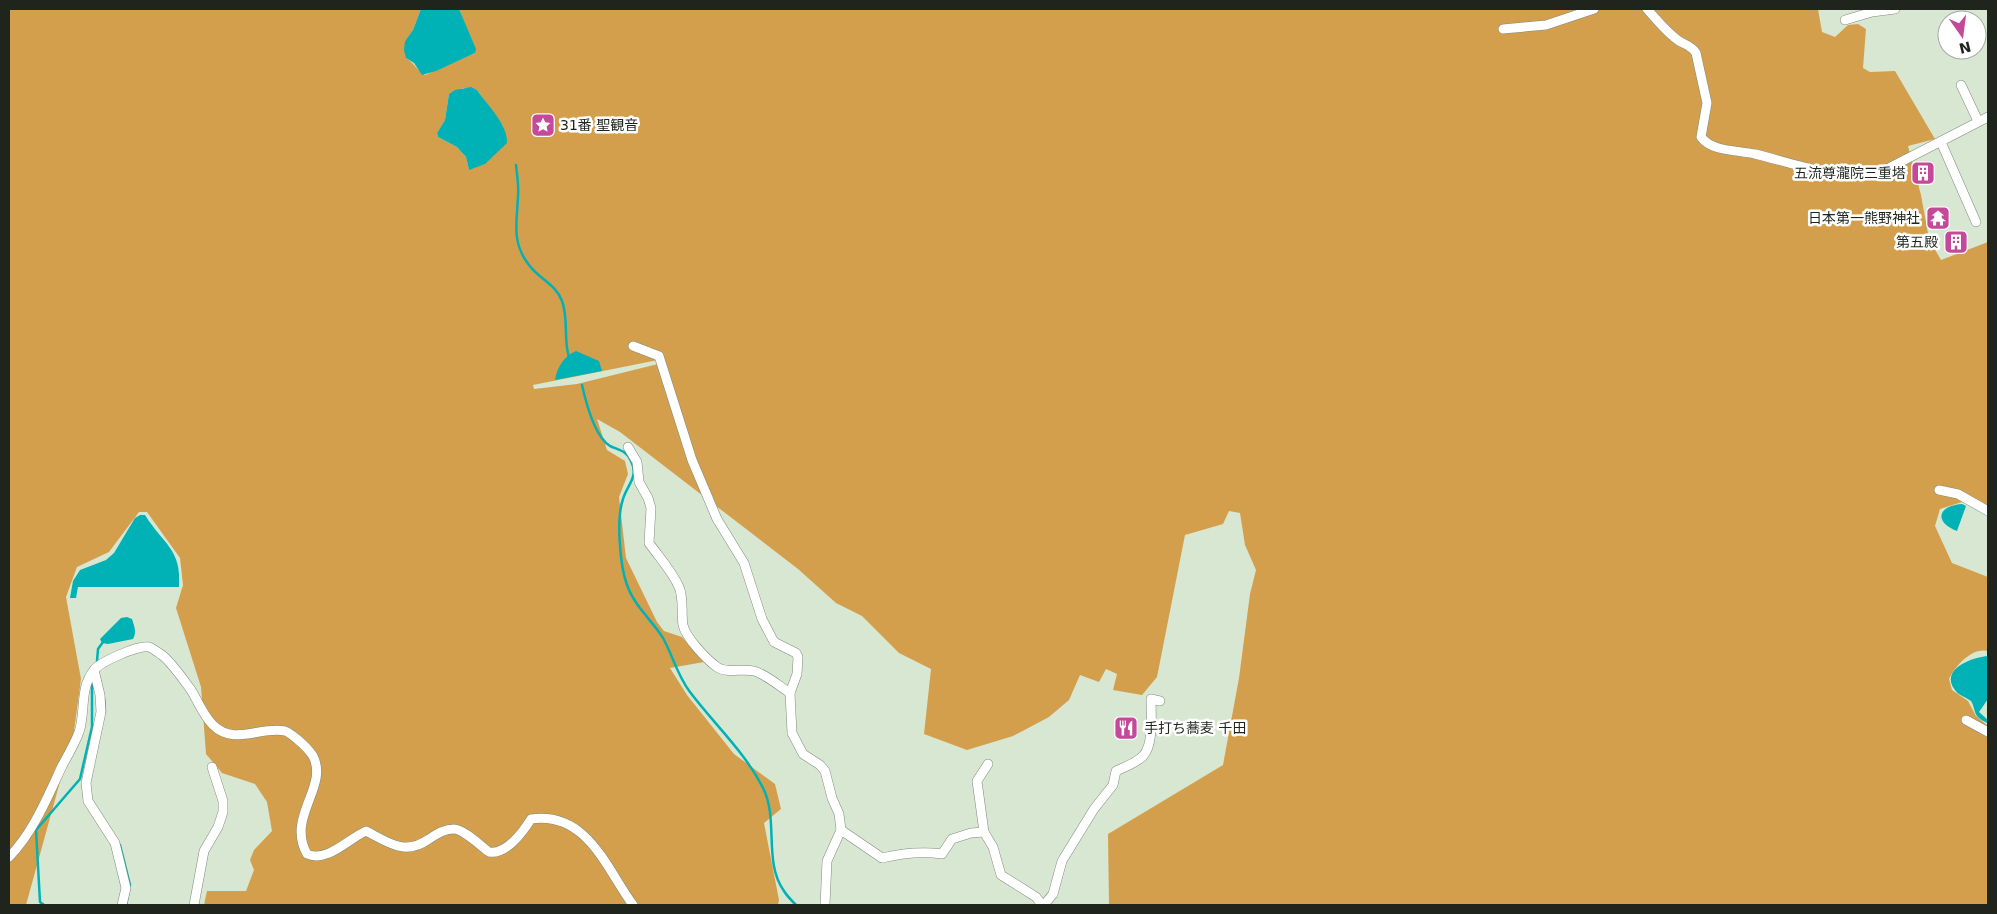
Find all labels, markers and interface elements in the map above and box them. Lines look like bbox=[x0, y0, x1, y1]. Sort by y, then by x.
north arrow bbox=[1937, 10, 1987, 60]
text: N bbox=[1958, 38, 1973, 57]
place icon: 31番 聖観音 bbox=[530, 112, 556, 138]
place label: 31番 聖観音 bbox=[560, 117, 638, 133]
building icon: 五流尊瀧院三重塔 bbox=[1910, 160, 1936, 186]
place label: 五流尊瀧院三重塔 bbox=[1794, 165, 1906, 181]
temple icon: 日本第一熊野神社 bbox=[1925, 205, 1951, 231]
place label: 日本第一熊野神社 bbox=[1808, 210, 1920, 226]
building icon: 第五殿 bbox=[1943, 229, 1969, 255]
place label: 第五殿 bbox=[1896, 234, 1938, 250]
restaurant icon: 手打ち蕎麦 千田 bbox=[1113, 715, 1139, 741]
place label: 手打ち蕎麦 千田 bbox=[1144, 720, 1246, 736]

